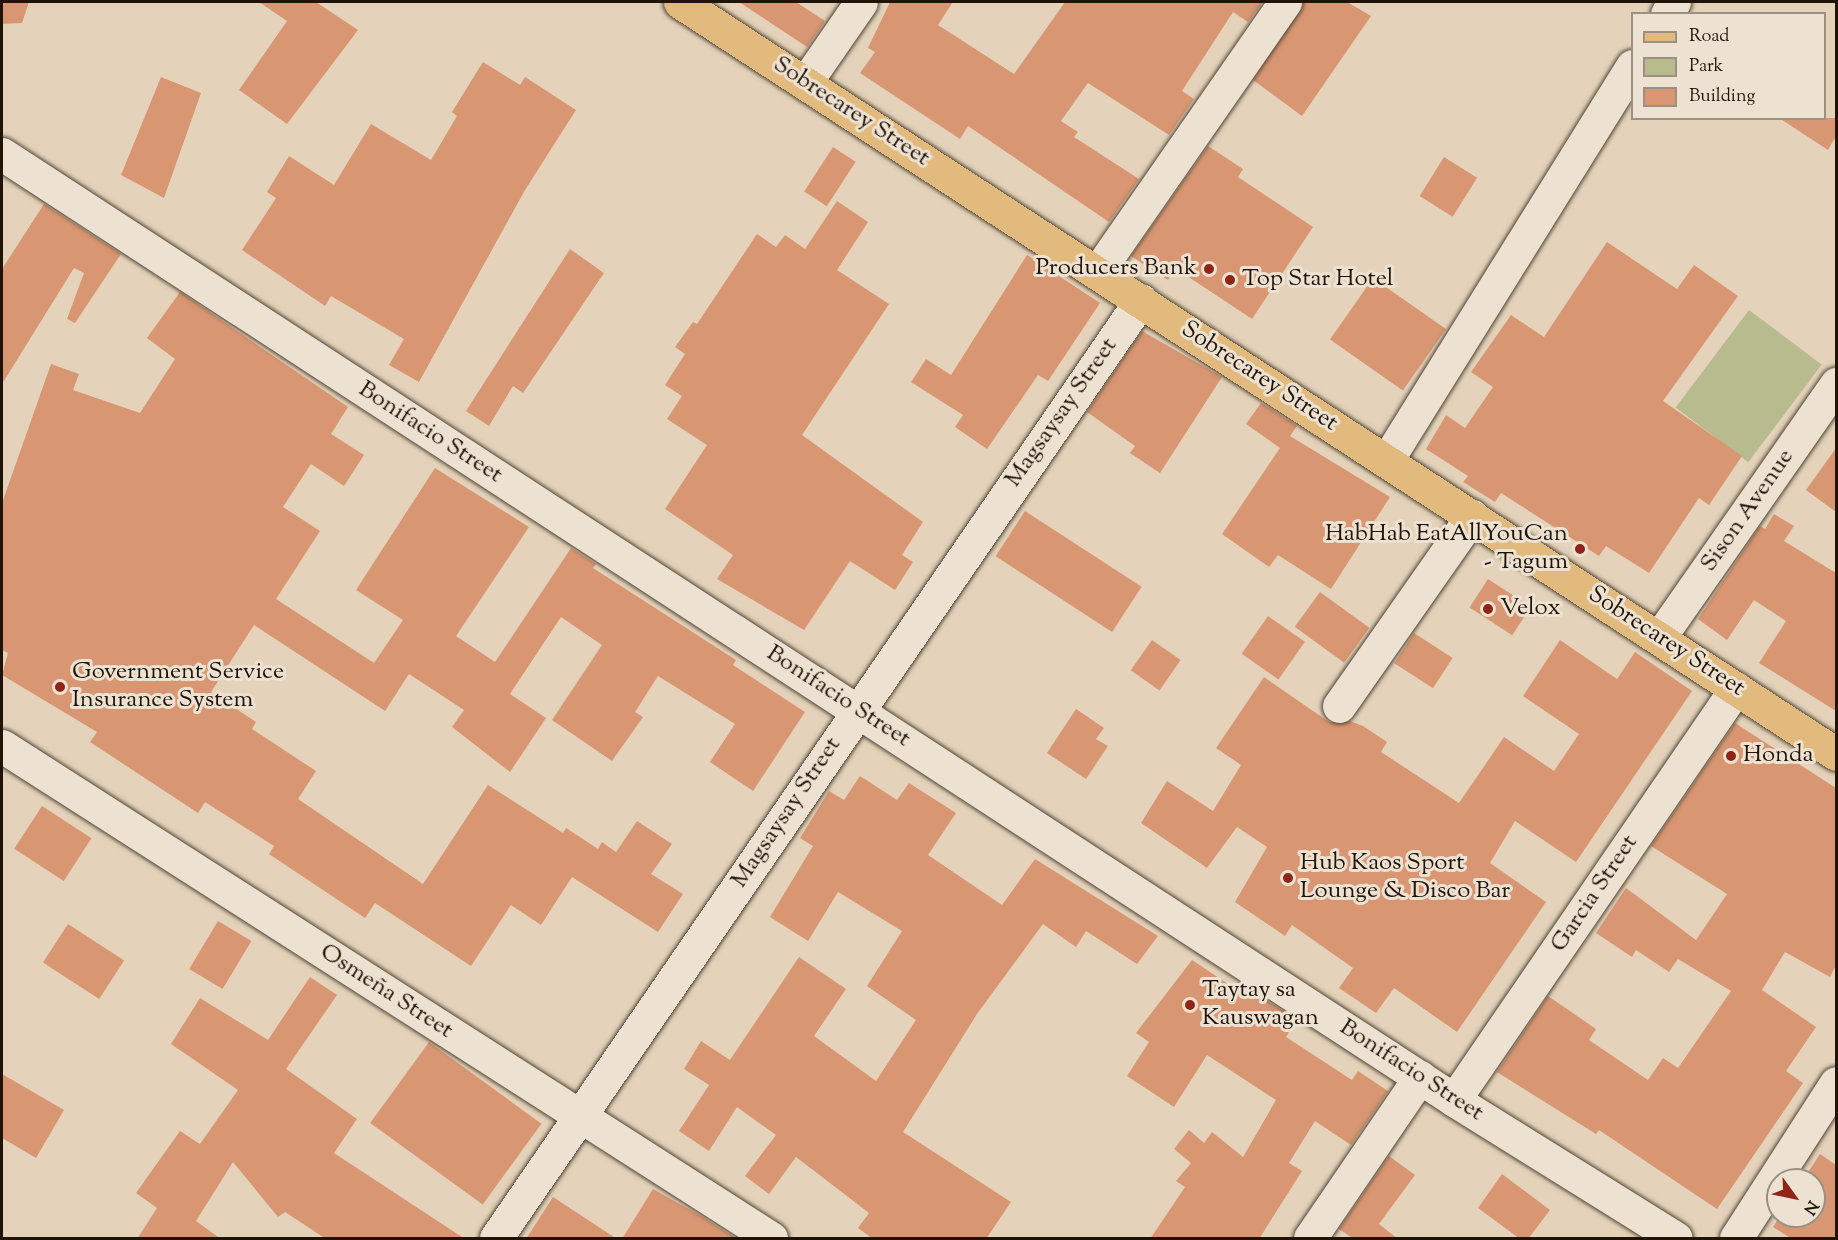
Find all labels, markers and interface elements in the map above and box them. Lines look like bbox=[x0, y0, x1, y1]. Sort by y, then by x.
legend bbox=[1631, 12, 1826, 120]
text: Road bbox=[1689, 24, 1729, 50]
street label: Sobrecarey Street bbox=[767, 51, 935, 173]
text: Park bbox=[1689, 54, 1723, 80]
text: Building bbox=[1689, 84, 1755, 110]
place label: Producers Bank bbox=[1036, 255, 1197, 283]
marker: Producers Bank bbox=[1202, 262, 1216, 276]
place label: Top Star Hotel bbox=[1242, 266, 1393, 294]
marker: Top Star Hotel bbox=[1223, 273, 1237, 287]
street label: Sobrecarey Street bbox=[1175, 316, 1343, 438]
street label: Magsaysay Street bbox=[1000, 333, 1124, 493]
street label: Bonifacio Street bbox=[353, 376, 507, 490]
street label: Sison Avenue bbox=[1695, 444, 1801, 578]
place label: HabHab EatAllYouCan - Tagum bbox=[1325, 521, 1568, 577]
marker: HabHab EatAllYouCan - Tagum bbox=[1573, 542, 1587, 556]
street label: Sobrecarey Street bbox=[1582, 581, 1750, 703]
place label: Velox bbox=[1500, 595, 1561, 623]
marker: Velox bbox=[1481, 602, 1495, 616]
street label: Bonifacio Street bbox=[761, 640, 915, 754]
place label: Government Service Insurance System bbox=[72, 659, 284, 715]
marker: Government Service Insurance System bbox=[53, 680, 67, 694]
street label: Magsaysay Street bbox=[726, 732, 848, 894]
place label: Honda bbox=[1743, 742, 1814, 770]
marker: Honda bbox=[1724, 749, 1738, 763]
street label: Garcia Street bbox=[1545, 830, 1645, 958]
place label: Hub Kaos Sport Lounge & Disco Bar bbox=[1300, 850, 1510, 906]
marker: Hub Kaos Sport Lounge & Disco Bar bbox=[1281, 871, 1295, 885]
street label: Osmeña Street bbox=[314, 938, 458, 1046]
place label: Taytay sa Kauswagan bbox=[1202, 977, 1319, 1033]
marker: Taytay sa Kauswagan bbox=[1183, 998, 1197, 1012]
street label: Bonifacio Street bbox=[1334, 1014, 1488, 1128]
north arrow bbox=[1766, 1168, 1826, 1228]
text: N bbox=[1797, 1195, 1823, 1219]

